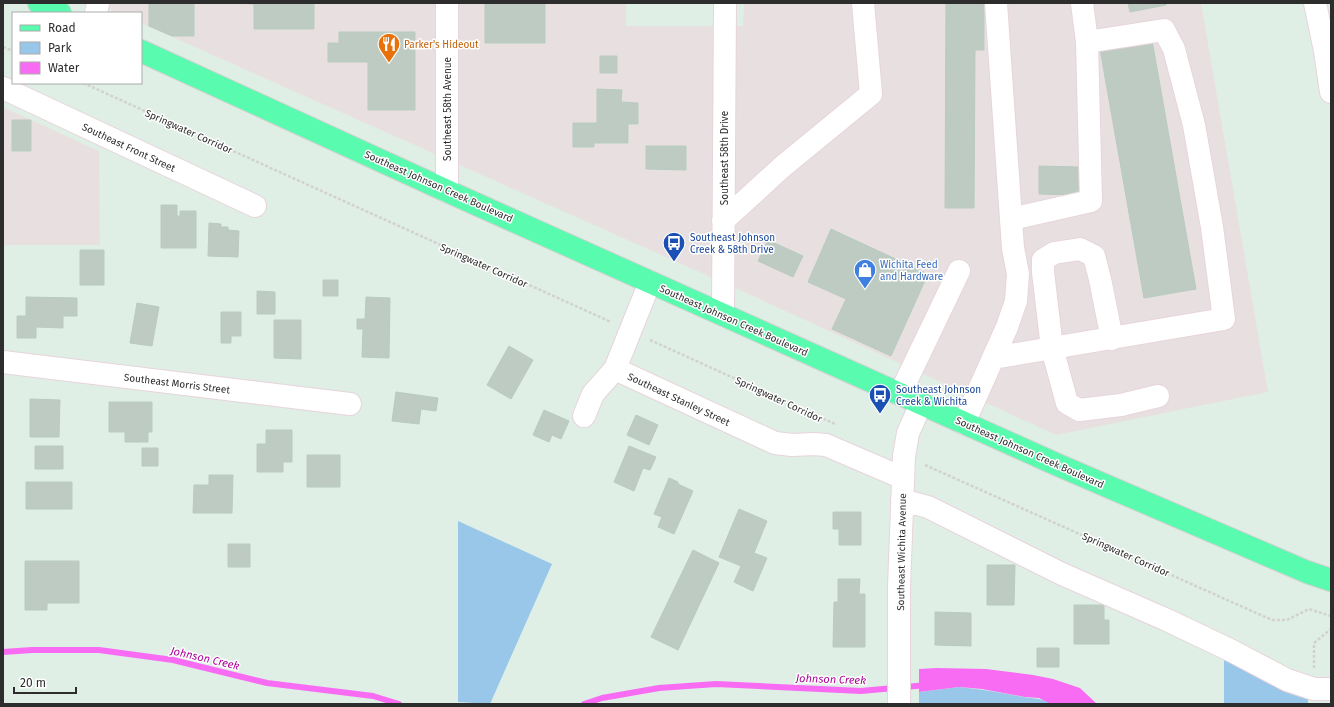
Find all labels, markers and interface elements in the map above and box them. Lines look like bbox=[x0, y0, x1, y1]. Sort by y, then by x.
legend bbox=[12, 12, 142, 84]
text: Road bbox=[48, 21, 76, 35]
restaurant icon: Parker's Hideout bbox=[376, 31, 402, 64]
place label: Parker's Hideout bbox=[404, 39, 479, 51]
text: Park bbox=[48, 41, 72, 55]
street label: Southeast 58th Avenue bbox=[442, 57, 454, 161]
text: Water bbox=[48, 61, 80, 75]
street label: Springwater Corridor bbox=[143, 107, 234, 157]
street label: Southeast 58th Drive bbox=[719, 111, 731, 205]
street label: Southeast Front Street bbox=[80, 121, 177, 175]
street label: Southeast Johnson Creek Boulevard bbox=[362, 149, 515, 225]
bus stop icon: Southeast Johnson Creek & 58th Drive bbox=[661, 230, 687, 263]
place label: Southeast Johnson Creek & 58th Drive bbox=[690, 232, 775, 256]
street label: Springwater Corridor bbox=[438, 241, 529, 291]
shop icon: Wichita Feed and Hardware bbox=[852, 257, 878, 290]
place label: Wichita Feed and Hardware bbox=[880, 259, 943, 283]
street label: Southeast Johnson Creek Boulevard bbox=[657, 283, 810, 359]
street label: Southeast Stanley Street bbox=[626, 371, 732, 429]
street label: Southeast Morris Street bbox=[123, 372, 231, 397]
street label: Springwater Corridor bbox=[733, 374, 824, 425]
bus stop icon: Southeast Johnson Creek & Wichita bbox=[867, 382, 893, 415]
place label: Southeast Johnson Creek & Wichita bbox=[896, 384, 981, 408]
street label: Southeast Johnson Creek Boulevard bbox=[953, 415, 1106, 491]
street label: Southeast Wichita Avenue bbox=[895, 493, 909, 611]
street label: Springwater Corridor bbox=[1080, 530, 1171, 580]
water label: Johnson Creek bbox=[168, 644, 241, 673]
scale bar bbox=[14, 669, 76, 695]
water label: Johnson Creek bbox=[795, 672, 866, 687]
text: 20 m bbox=[20, 676, 46, 690]

